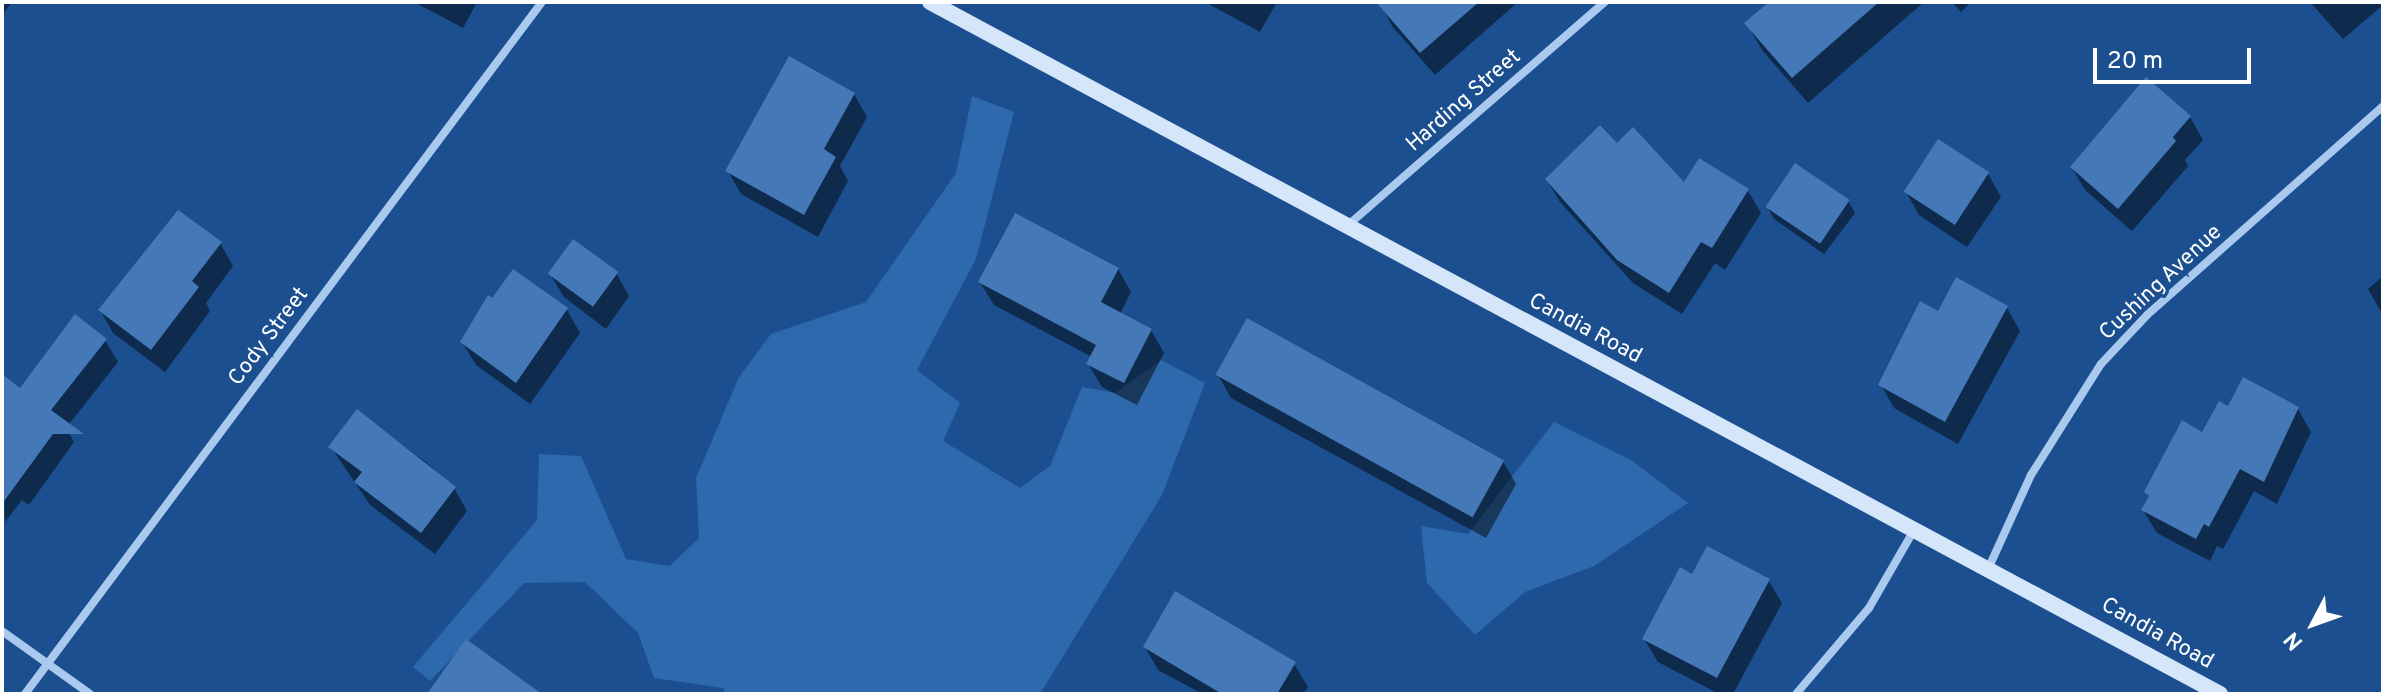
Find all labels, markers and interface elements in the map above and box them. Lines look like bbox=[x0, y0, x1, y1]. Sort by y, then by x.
scale bar bbox=[2097, 32, 2255, 82]
street label: Harding Street bbox=[1401, 44, 1527, 158]
text: 20 m bbox=[2107, 47, 2163, 77]
street label: Cushing Avenue bbox=[2094, 219, 2228, 347]
street label: Cody Street bbox=[223, 282, 315, 392]
street label: Candia Road bbox=[1524, 288, 1646, 370]
north arrow bbox=[2273, 584, 2353, 664]
street label: Candia Road bbox=[2096, 592, 2218, 676]
text: N bbox=[2279, 625, 2310, 655]

